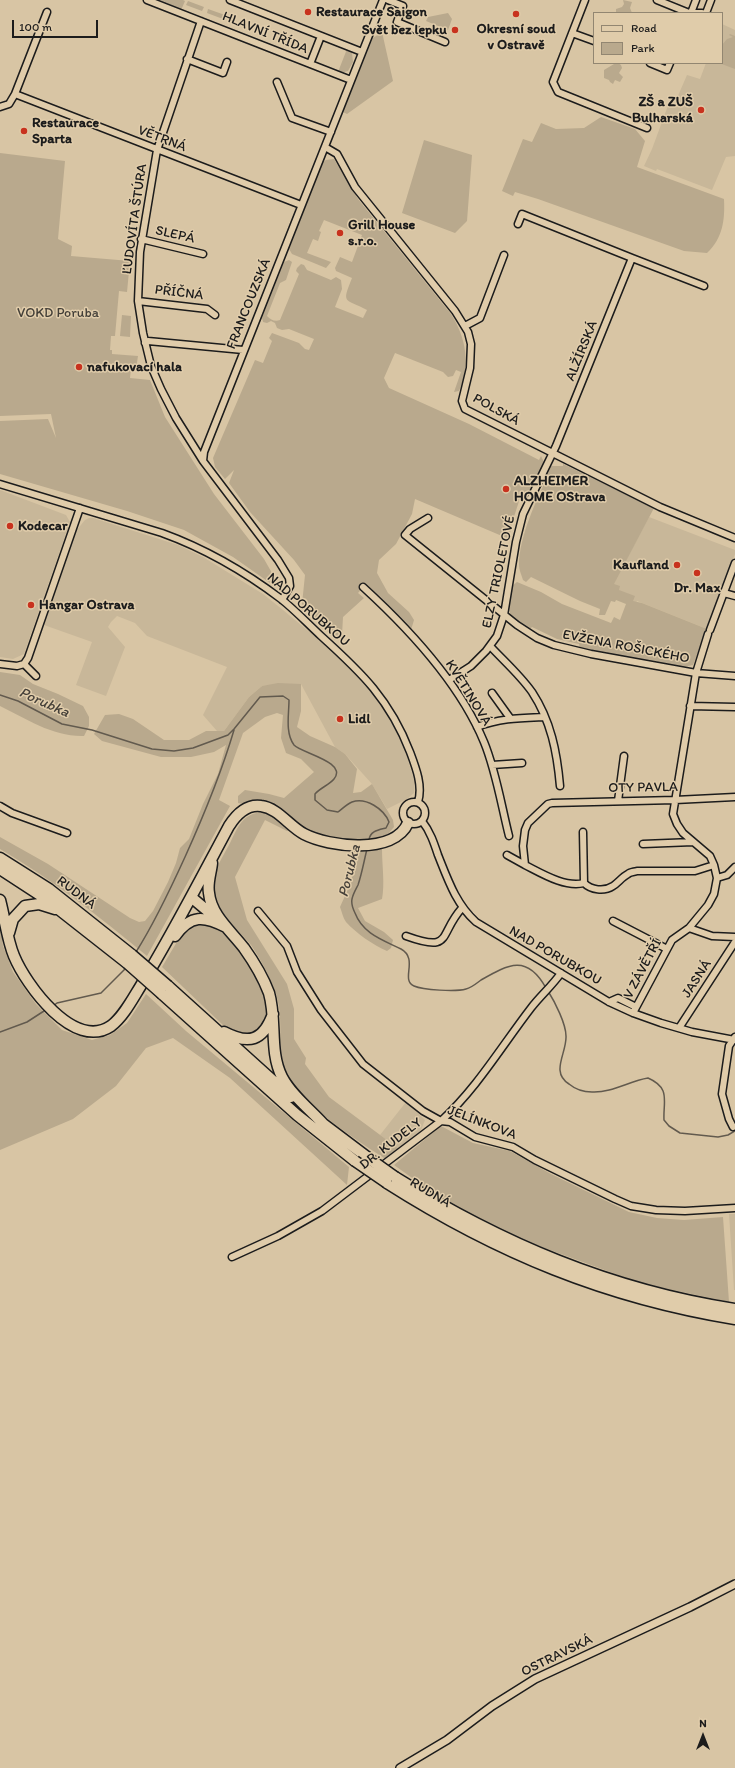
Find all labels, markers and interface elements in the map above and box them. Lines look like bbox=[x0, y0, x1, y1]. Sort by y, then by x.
place label: Restaurace Saigon bbox=[316, 4, 427, 20]
marker: Restaurace Saigon bbox=[303, 7, 313, 17]
street label: HLAVNÍ TŘÍDA bbox=[220, 8, 310, 58]
marker: Okresní soud v Ostravě bbox=[511, 9, 521, 19]
scale bar bbox=[14, 12, 100, 38]
legend bbox=[593, 12, 723, 64]
text: 100 m bbox=[19, 20, 52, 34]
place label: Okresní soud v Ostravě bbox=[477, 21, 555, 54]
text: Road bbox=[631, 21, 657, 35]
place label: Svět bez lepku bbox=[362, 22, 447, 38]
marker: Svět bez lepku bbox=[450, 25, 460, 35]
text: Park bbox=[631, 41, 655, 55]
place label: ZŠ a ZUŠ Bulharská bbox=[632, 94, 693, 126]
marker: ZŠ a ZUŠ Bulharská bbox=[696, 105, 706, 115]
place label: Restaurace Sparta bbox=[32, 115, 99, 148]
street label: VĚTRNÁ bbox=[135, 122, 189, 156]
marker: Restaurace Sparta bbox=[19, 126, 29, 136]
street label: ĽUDOVÍTA ŠTÚRA bbox=[119, 163, 151, 275]
place label: Grill House s.r.o. bbox=[348, 217, 415, 250]
street label: SLEPÁ bbox=[154, 222, 196, 248]
marker: Grill House s.r.o. bbox=[335, 228, 345, 238]
street label: FRANCOUZSKÁ bbox=[223, 256, 275, 352]
street label: PŘÍČNÁ bbox=[154, 282, 204, 304]
park label: VOKD Poruba bbox=[17, 305, 99, 321]
street label: ALŽÍRSKÁ bbox=[562, 318, 602, 384]
place label: nafukovací hala bbox=[87, 359, 182, 375]
marker: nafukovací hala bbox=[74, 362, 84, 372]
street label: POLSKÁ bbox=[470, 390, 522, 430]
place label: ALZHEIMER HOME OStrava bbox=[514, 473, 605, 506]
marker: ALZHEIMER HOME OStrava bbox=[501, 484, 511, 494]
street label: ELZY TRIOLETOVÉ bbox=[479, 514, 519, 630]
place label: Kodecar bbox=[18, 518, 68, 534]
marker: Kodecar bbox=[5, 521, 15, 531]
place label: Kaufland bbox=[613, 557, 669, 573]
marker: Kaufland bbox=[672, 560, 682, 570]
marker: Dr. Max bbox=[692, 568, 702, 578]
street label: NAD PORUBKOU bbox=[263, 570, 353, 650]
place label: Dr. Max bbox=[674, 580, 720, 596]
place label: Hangar Ostrava bbox=[39, 597, 134, 613]
marker: Hangar Ostrava bbox=[26, 600, 36, 610]
street label: EVŽENA ROŠICKÉHO bbox=[561, 626, 691, 668]
street label: KVĚTINOVÁ bbox=[441, 657, 495, 729]
water label: Porubka bbox=[16, 684, 72, 722]
place label: Lidl bbox=[348, 711, 370, 727]
marker: Lidl bbox=[335, 714, 345, 724]
street label: OTY PAVLA bbox=[608, 779, 678, 797]
water label: Porubka bbox=[335, 843, 365, 899]
street label: RUDNÁ bbox=[53, 873, 99, 913]
street label: NAD PORUBKOU bbox=[506, 923, 604, 989]
street label: V ZÁVĚTŘÍ bbox=[620, 936, 666, 1002]
street label: JASNÁ bbox=[679, 957, 715, 1001]
street label: JELÍNKOVA bbox=[445, 1102, 519, 1144]
street label: DR. KUDELY bbox=[356, 1114, 426, 1174]
street label: RUDNÁ bbox=[406, 1174, 454, 1212]
street label: OSTRAVSKÁ bbox=[519, 1631, 595, 1681]
north arrow bbox=[683, 1716, 723, 1756]
text: N bbox=[699, 1717, 707, 1730]

